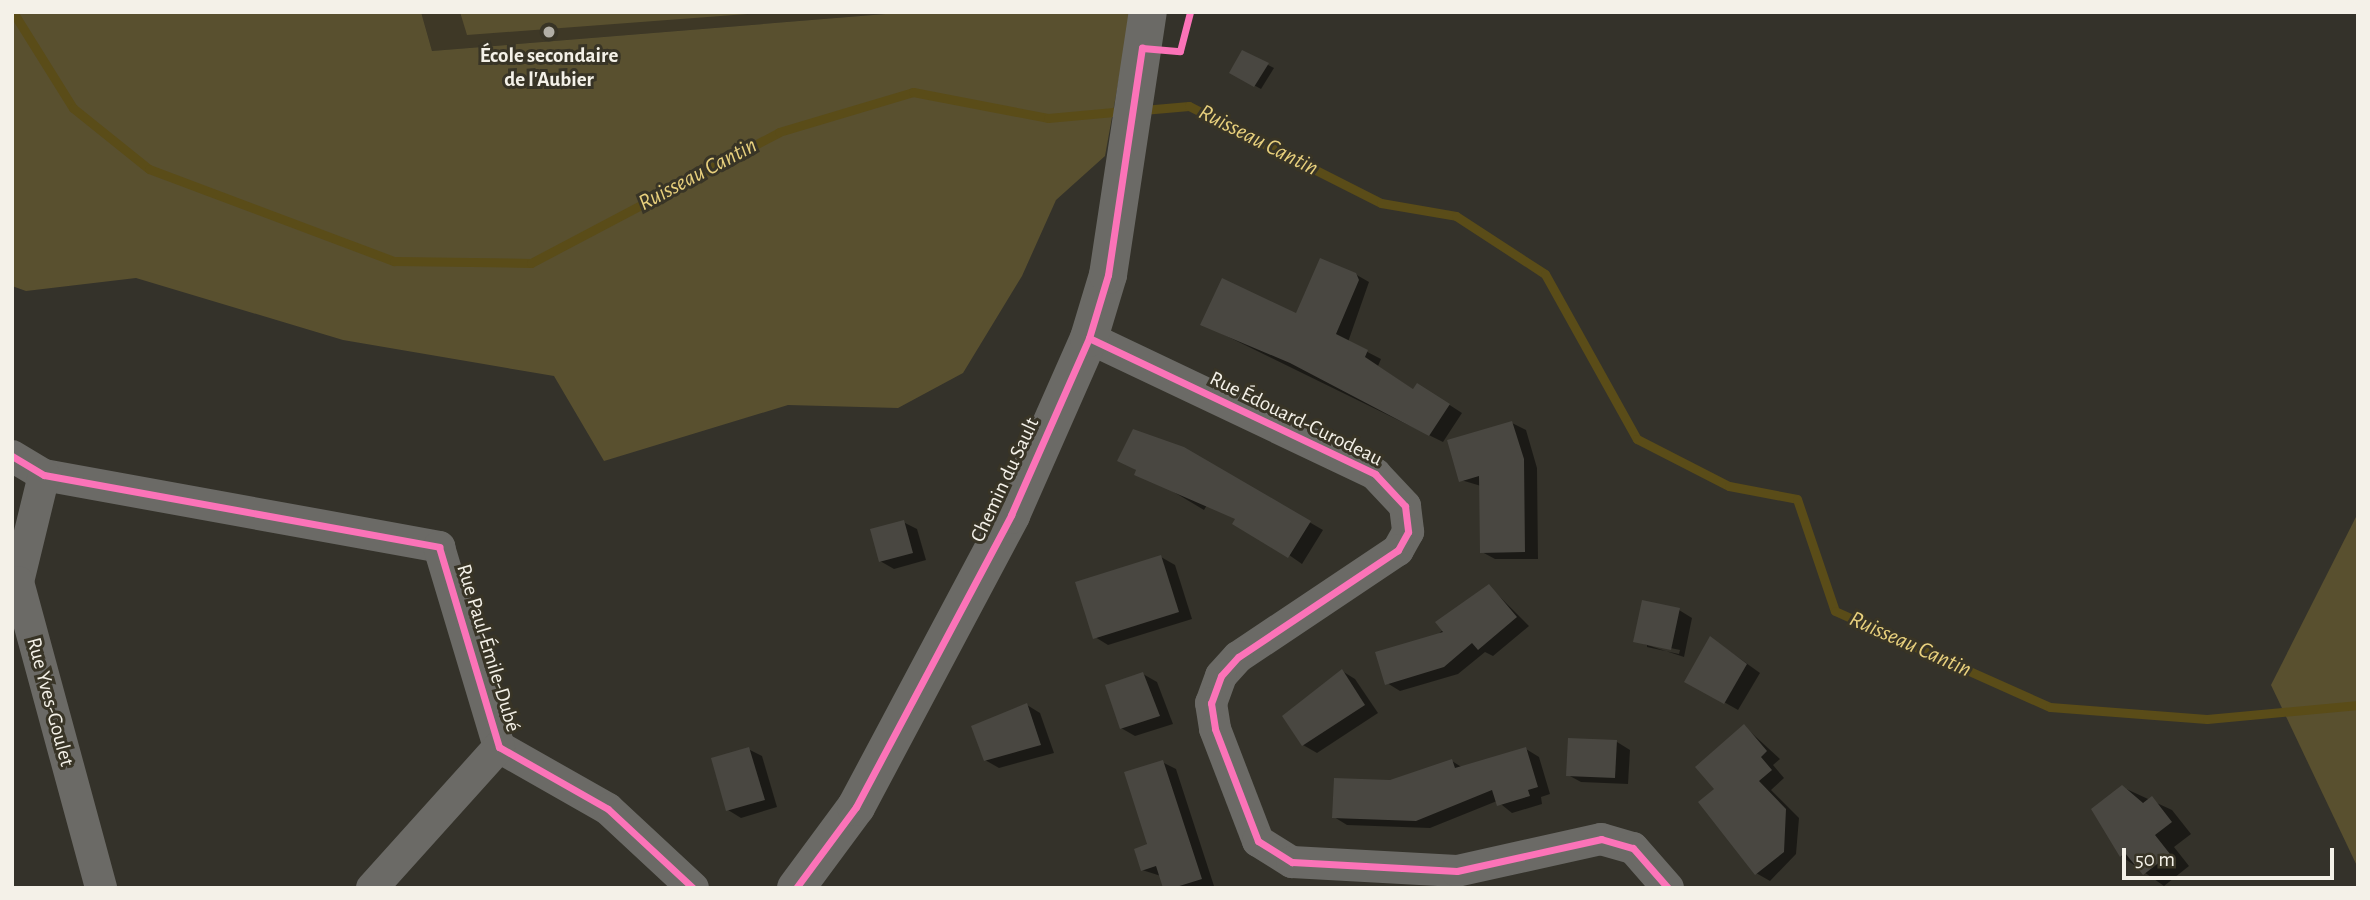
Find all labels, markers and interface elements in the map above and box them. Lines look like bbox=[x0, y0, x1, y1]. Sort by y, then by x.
marker: École secondaire de l'Aubier bbox=[541, 24, 557, 40]
place label: École secondaire de l'Aubier bbox=[480, 43, 618, 93]
water label: Ruisseau Cantin bbox=[1194, 99, 1322, 183]
water label: Ruisseau Cantin bbox=[634, 132, 762, 218]
street label: Rue Édouard-Curodeau bbox=[1205, 366, 1387, 472]
street label: Chemin du Sault bbox=[965, 414, 1045, 546]
street label: Rue Paul-Émile-Dubé bbox=[451, 561, 525, 735]
water label: Ruisseau Cantin bbox=[1845, 606, 1975, 684]
street label: Rue Yves-Goulet bbox=[21, 635, 79, 769]
scale bar bbox=[2125, 834, 2337, 878]
text: 50 m bbox=[2135, 849, 2175, 870]

